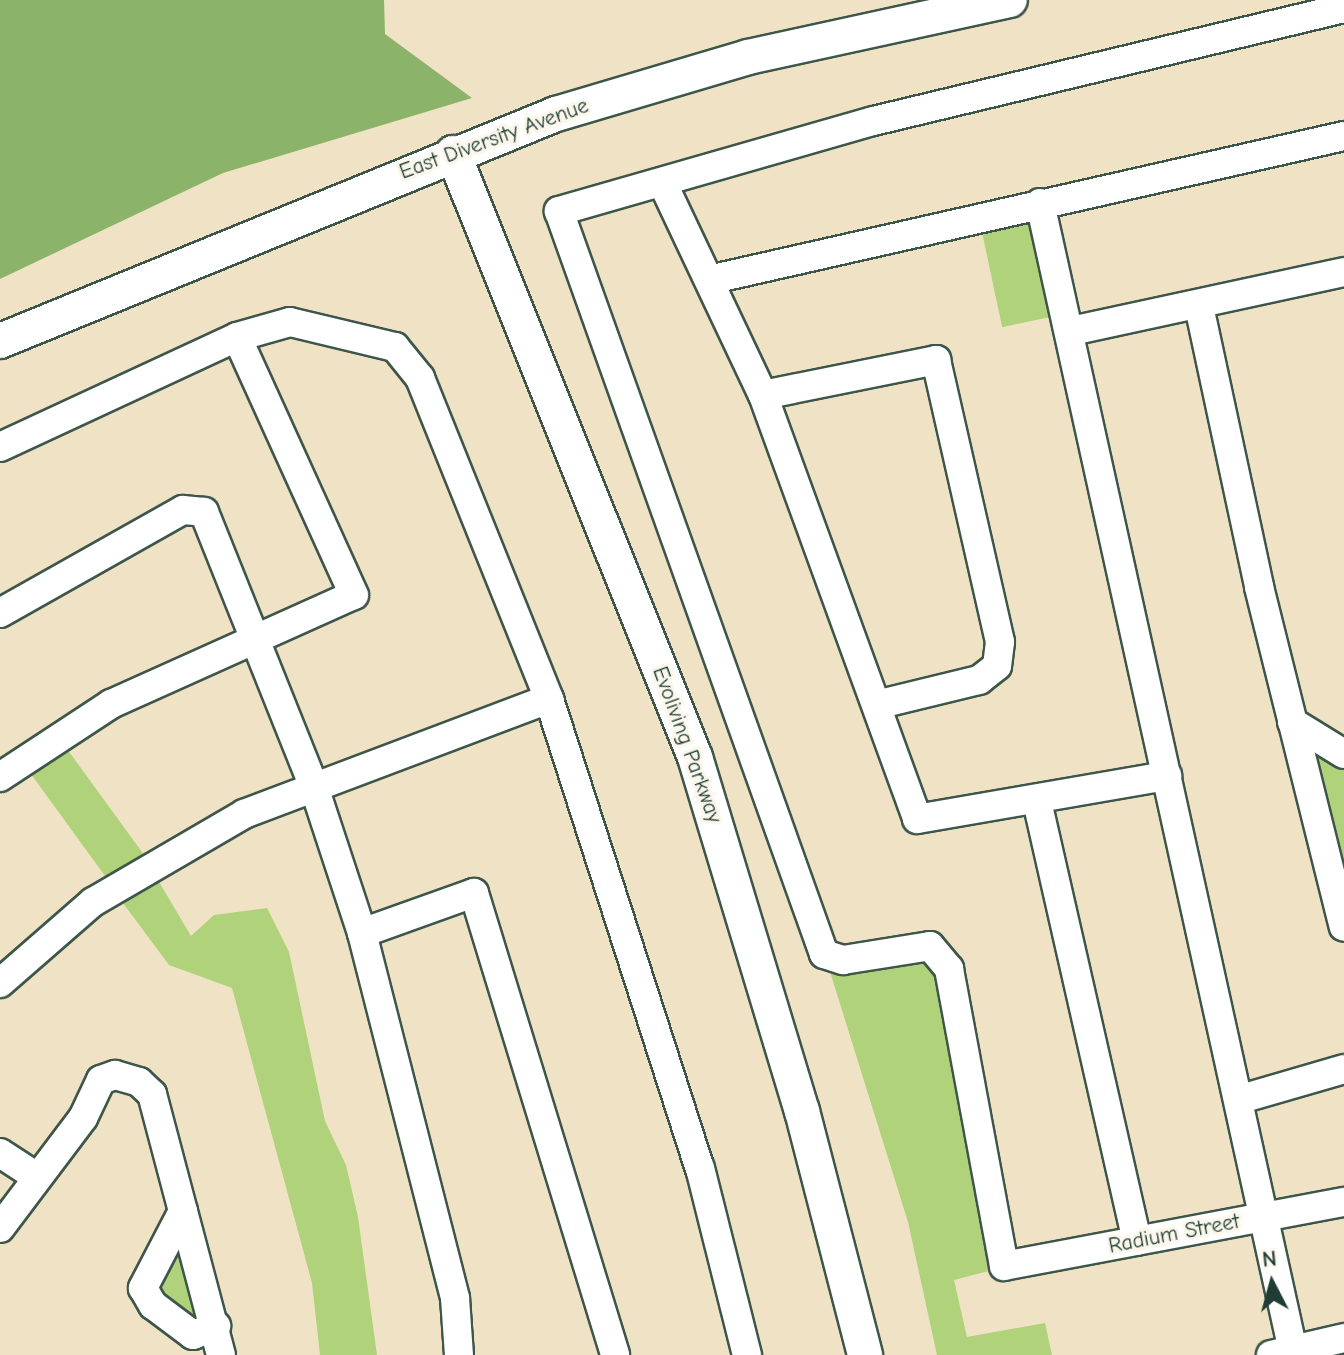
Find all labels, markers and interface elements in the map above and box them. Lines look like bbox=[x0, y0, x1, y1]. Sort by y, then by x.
street label: East Diversity Avenue bbox=[396, 93, 592, 185]
street label: Evoliving Parkway bbox=[646, 663, 728, 827]
street label: Radium Street bbox=[1106, 1208, 1242, 1260]
north arrow bbox=[1232, 1243, 1312, 1323]
text: N bbox=[1261, 1245, 1278, 1273]

